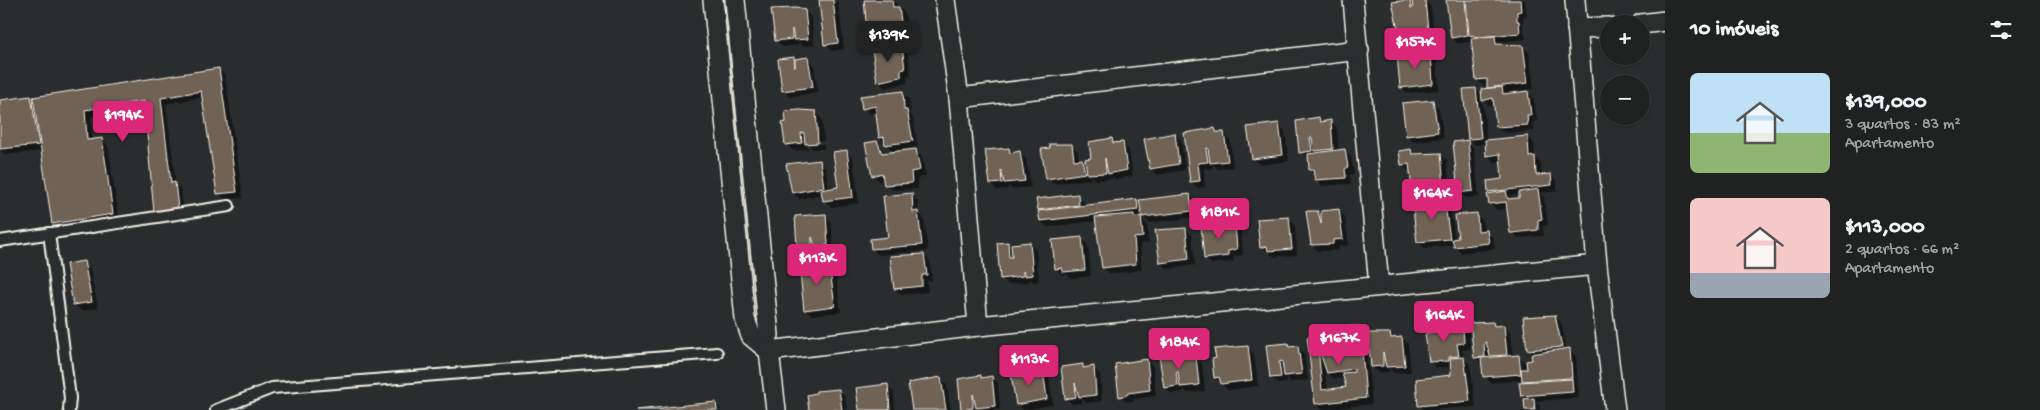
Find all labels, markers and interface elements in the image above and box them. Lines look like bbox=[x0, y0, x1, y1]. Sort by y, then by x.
map controls bbox=[1600, 15, 1650, 125]
button: + bbox=[1600, 15, 1650, 65]
icon: filters bbox=[1987, 16, 2015, 44]
text: 10 imóveis bbox=[1690, 18, 1778, 43]
pin: $139K bbox=[853, 20, 923, 63]
text: $139K bbox=[869, 27, 907, 46]
pin: $157K bbox=[1380, 28, 1450, 70]
text: $157K bbox=[1395, 34, 1435, 53]
button: − bbox=[1600, 75, 1650, 125]
text: $139,000 bbox=[1845, 91, 1927, 116]
icon: home bbox=[1730, 93, 1790, 153]
pin: $194K bbox=[88, 100, 158, 143]
text: $194K bbox=[104, 107, 142, 126]
text: 3 quartos · 83 m² bbox=[1845, 116, 1961, 135]
text: Apartamento bbox=[1845, 135, 1934, 154]
pin: $164K bbox=[1397, 178, 1467, 221]
text: $164K bbox=[1413, 185, 1451, 204]
pin: $181K bbox=[1184, 198, 1254, 240]
text: $181K bbox=[1200, 204, 1238, 223]
text: $113,000 bbox=[1845, 216, 1925, 241]
icon: home bbox=[1730, 218, 1790, 278]
text: 2 quartos · 66 m² bbox=[1845, 241, 1959, 260]
pin: $113K bbox=[782, 244, 852, 286]
text: $113K bbox=[798, 250, 836, 269]
text: Apartamento bbox=[1845, 260, 1934, 279]
pin: $164K bbox=[1409, 300, 1479, 343]
text: $164K bbox=[1425, 307, 1463, 326]
pin: $167K bbox=[1304, 324, 1374, 366]
pin: $184K bbox=[1144, 328, 1214, 370]
text: $167K bbox=[1320, 330, 1358, 349]
text: $184K bbox=[1160, 334, 1198, 353]
pin: $113K bbox=[994, 344, 1064, 387]
text: $113K bbox=[1010, 351, 1048, 370]

